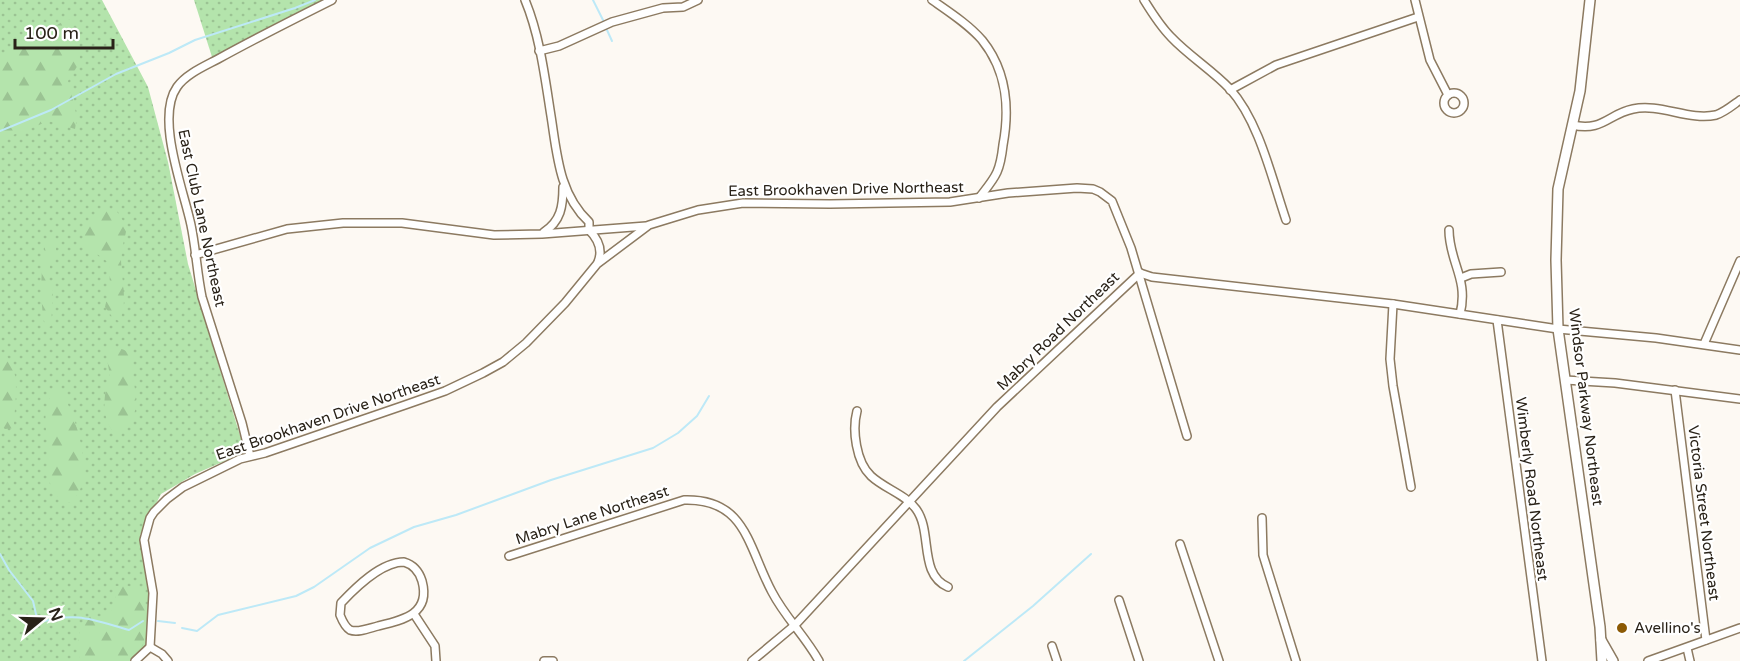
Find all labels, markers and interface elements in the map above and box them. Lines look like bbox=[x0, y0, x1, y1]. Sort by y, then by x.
scale bar bbox=[15, 12, 112, 50]
text: 100 m bbox=[24, 22, 79, 44]
street label: East Club Lane Northeast bbox=[174, 127, 230, 309]
street label: East Brookhaven Drive Northeast bbox=[728, 178, 964, 200]
street label: Mabry Road Northeast bbox=[993, 268, 1123, 394]
street label: Windsor Parkway Northeast bbox=[1565, 307, 1607, 507]
street label: East Brookhaven Drive Northeast bbox=[214, 370, 443, 464]
street label: Wimberly Road Northeast bbox=[1512, 396, 1552, 582]
street label: Victoria Street Northeast bbox=[1684, 424, 1724, 602]
street label: Mabry Lane Northeast bbox=[513, 482, 671, 548]
north arrow bbox=[12, 589, 72, 649]
text: N bbox=[44, 605, 67, 624]
place label: Avellino's bbox=[1634, 619, 1701, 637]
marker: Avellino's bbox=[1615, 621, 1629, 635]

